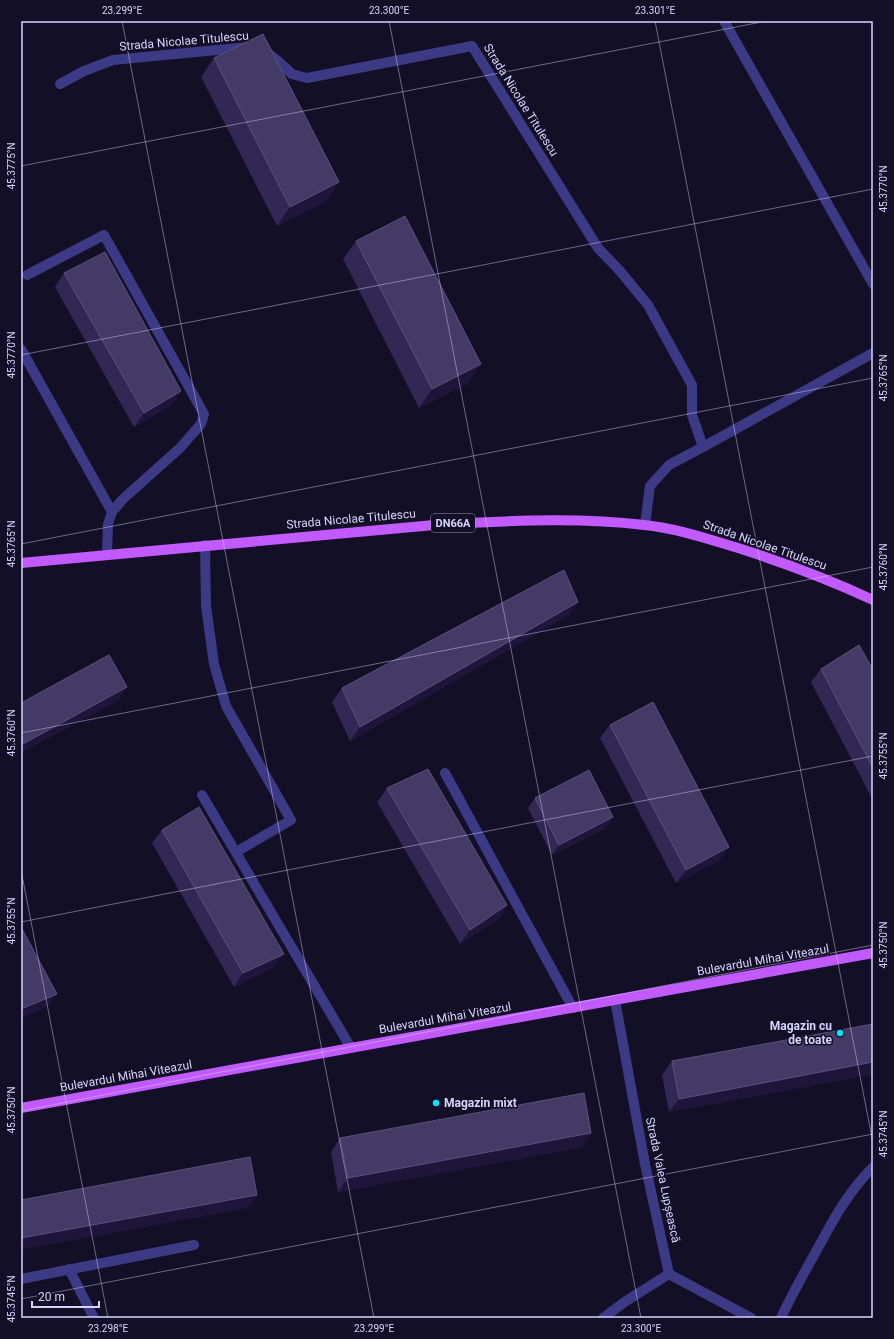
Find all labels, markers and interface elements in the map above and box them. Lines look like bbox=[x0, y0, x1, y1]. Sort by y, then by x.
text: 23.299°E bbox=[102, 5, 142, 16]
text: 23.300°E bbox=[369, 5, 409, 16]
text: 23.301°E bbox=[635, 5, 675, 16]
street label: Strada Nicolae Titulescu bbox=[119, 28, 249, 54]
street label: Strada Nicolae Titulescu bbox=[481, 41, 561, 159]
text: 45.3775°N bbox=[6, 142, 17, 190]
text: 45.3770°N bbox=[878, 165, 889, 213]
text: 45.3770°N bbox=[6, 331, 17, 379]
text: 45.3765°N bbox=[878, 354, 889, 402]
street label: Strada Nicolae Titulescu bbox=[286, 506, 416, 532]
road number: DN66A bbox=[431, 514, 475, 532]
street label: Strada Nicolae Titulescu bbox=[701, 517, 829, 573]
text: 45.3765°N bbox=[6, 520, 17, 568]
text: 45.3760°N bbox=[878, 543, 889, 591]
text: 45.3760°N bbox=[6, 709, 17, 757]
text: 45.3755°N bbox=[878, 732, 889, 780]
text: 45.3755°N bbox=[6, 897, 17, 945]
text: 45.3750°N bbox=[878, 921, 889, 969]
street label: Bulevardul Mihai Viteazul bbox=[696, 941, 830, 979]
street label: Bulevardul Mihai Viteazul bbox=[378, 999, 512, 1037]
place label: Magazin cu de toate bbox=[770, 1019, 833, 1047]
marker: Magazin cu de toate bbox=[835, 1028, 845, 1038]
street label: Bulevardul Mihai Viteazul bbox=[59, 1057, 193, 1095]
text: 45.3750°N bbox=[6, 1086, 17, 1134]
place label: Magazin mixt bbox=[444, 1096, 517, 1110]
marker: Magazin mixt bbox=[431, 1098, 441, 1108]
text: 45.3745°N bbox=[878, 1110, 889, 1158]
street label: Strada Valea Lupșească bbox=[642, 1116, 683, 1244]
text: 45.3745°N bbox=[6, 1275, 17, 1323]
scale bar bbox=[32, 1283, 99, 1309]
text: 20 m bbox=[38, 1290, 65, 1304]
text: 23.298°E bbox=[88, 1323, 128, 1334]
text: 23.299°E bbox=[354, 1323, 394, 1334]
text: 23.300°E bbox=[621, 1323, 661, 1334]

